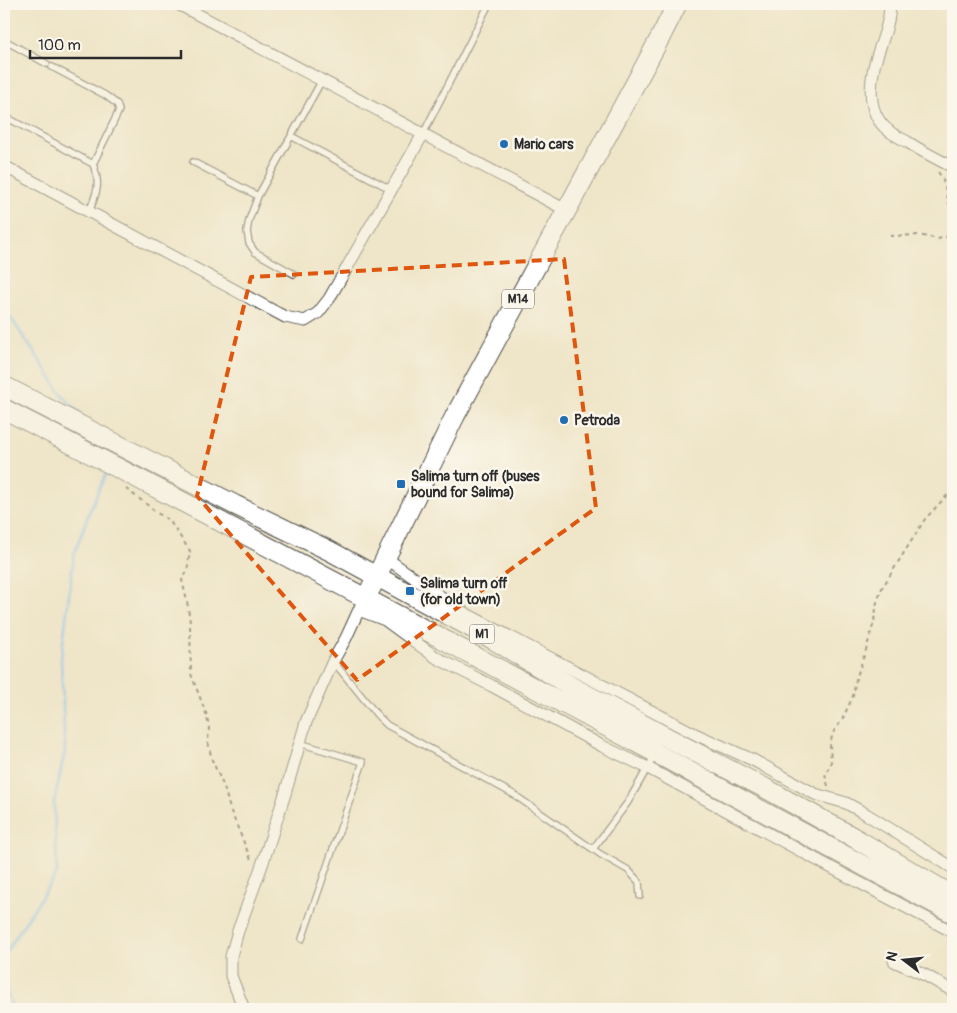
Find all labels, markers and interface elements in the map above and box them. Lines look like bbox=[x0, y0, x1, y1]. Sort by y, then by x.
scale bar bbox=[30, 28, 181, 60]
text: 100 m bbox=[38, 36, 81, 55]
place label: Mario cars bbox=[514, 136, 574, 153]
marker: Mario cars bbox=[498, 138, 510, 150]
road number: M14 bbox=[502, 290, 534, 308]
place label: Petroda bbox=[574, 412, 620, 429]
marker: Petroda bbox=[558, 414, 570, 426]
place label: Salima turn off (buses bound for Salima) bbox=[411, 468, 540, 501]
marker: Salima turn off (buses bound for Salima) bbox=[395, 478, 407, 490]
place label: Salima turn off (for old town) bbox=[420, 575, 508, 608]
marker: Salima turn off (for old town) bbox=[404, 585, 416, 597]
road number: M1 bbox=[470, 624, 494, 644]
north arrow bbox=[880, 936, 930, 986]
text: N bbox=[883, 950, 901, 963]

